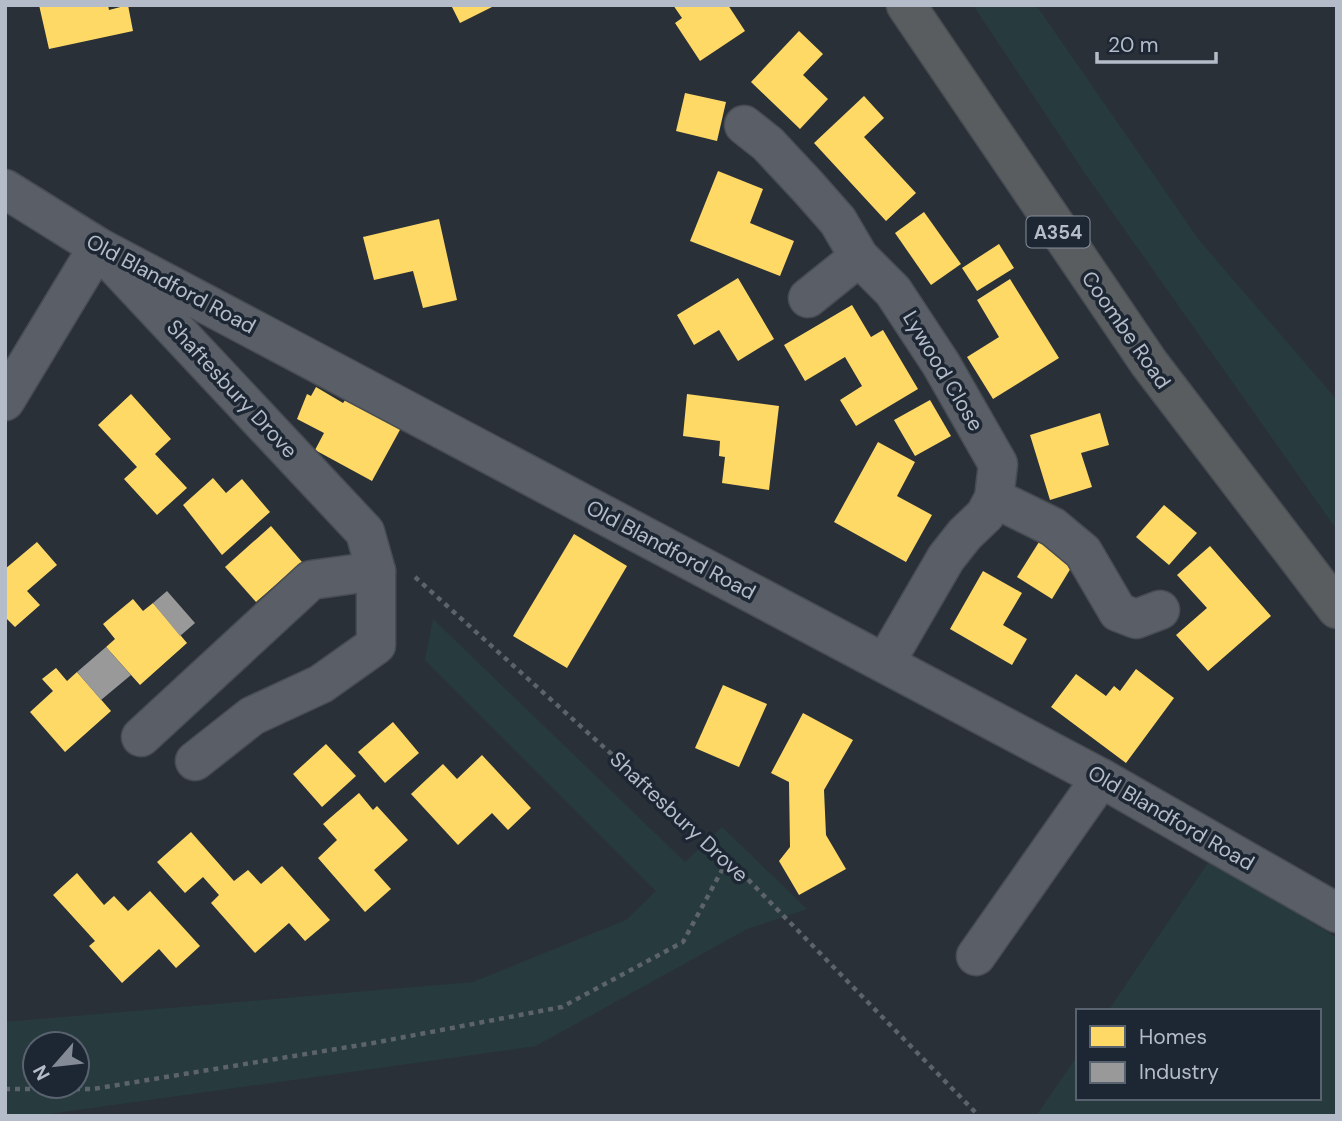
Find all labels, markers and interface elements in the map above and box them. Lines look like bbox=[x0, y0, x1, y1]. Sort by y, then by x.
scale bar bbox=[1097, 21, 1216, 65]
text: 20 m bbox=[1108, 31, 1159, 59]
road number: A354 bbox=[1026, 216, 1090, 248]
street label: Old Blandford Road bbox=[81, 228, 261, 340]
street label: Coombe Road bbox=[1075, 265, 1177, 395]
street label: Lywood Close bbox=[896, 306, 990, 436]
street label: Shaftesbury Drove bbox=[160, 314, 304, 464]
street label: Old Blandford Road bbox=[581, 494, 761, 606]
street label: Shaftesbury Drove bbox=[604, 745, 754, 889]
street label: Old Blandford Road bbox=[1083, 759, 1259, 877]
legend bbox=[1076, 1009, 1321, 1100]
text: Homes bbox=[1139, 1023, 1207, 1051]
north arrow bbox=[21, 1030, 91, 1100]
text: Industry bbox=[1139, 1058, 1219, 1086]
text: N bbox=[27, 1061, 56, 1085]

